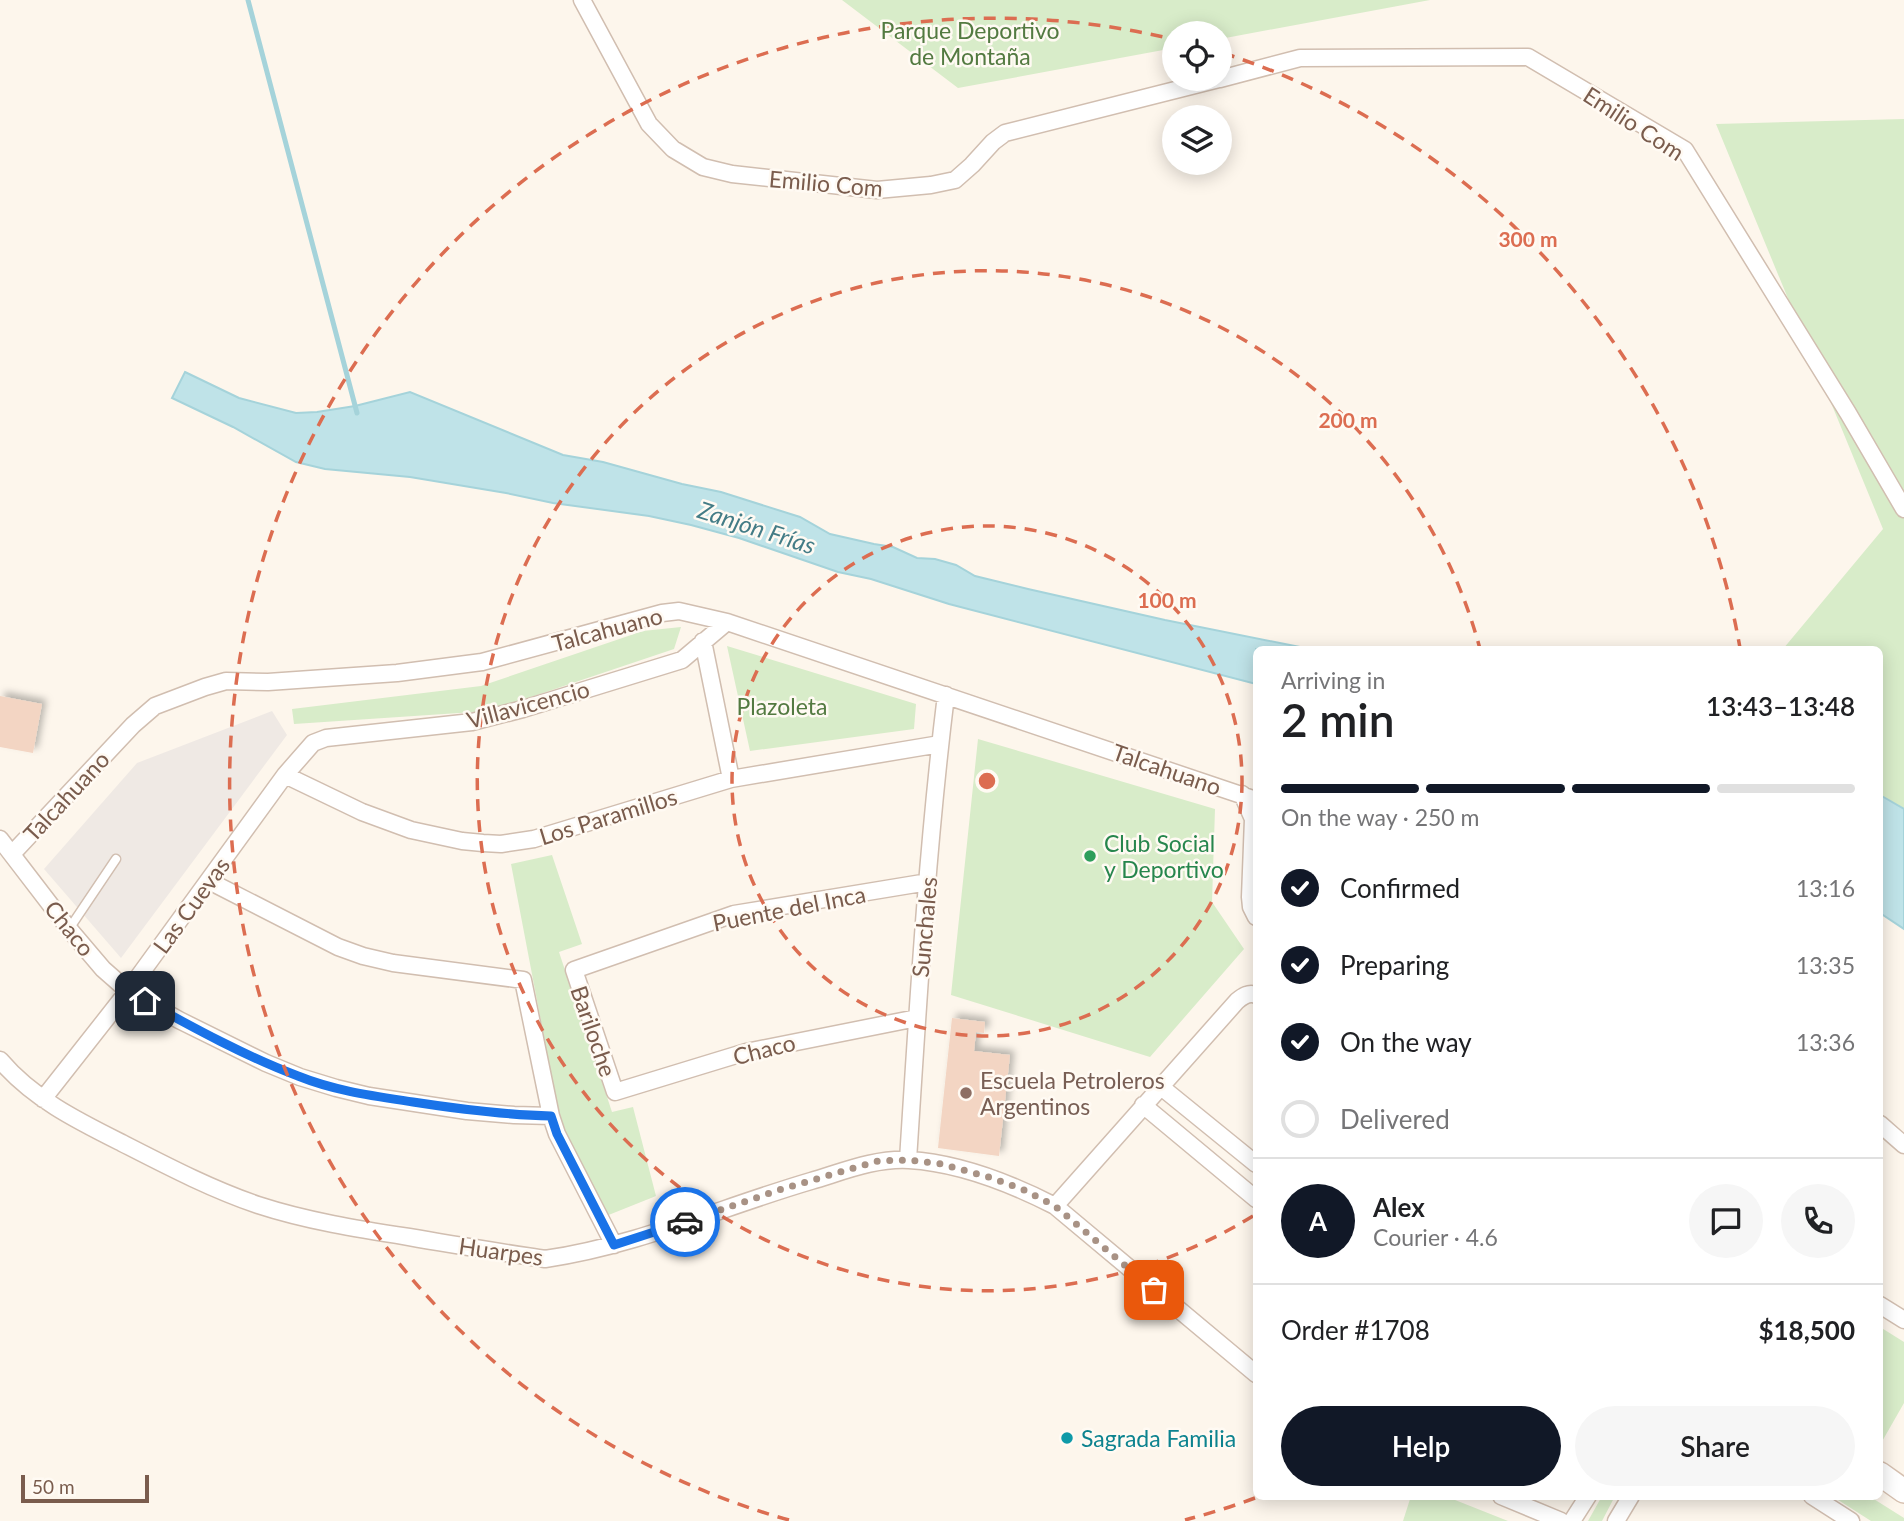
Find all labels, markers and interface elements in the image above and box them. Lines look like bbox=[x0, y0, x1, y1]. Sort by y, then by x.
park label: Parque Deportivo de Montaña bbox=[880, 16, 1060, 70]
map controls bbox=[1162, 21, 1232, 175]
button: locate bbox=[1162, 21, 1232, 91]
street label: Emilio Com bbox=[1578, 80, 1690, 166]
button: layers bbox=[1162, 105, 1232, 175]
street label: Emilio Com bbox=[768, 164, 884, 202]
text: 300 m bbox=[1498, 226, 1558, 251]
text: 200 m bbox=[1318, 407, 1378, 432]
water label: Zanjón Frías bbox=[694, 494, 820, 560]
text: 100 m bbox=[1137, 587, 1197, 612]
street label: Talcahuano bbox=[549, 601, 665, 657]
text: Arriving in bbox=[1281, 666, 1385, 694]
street label: Villavicencio bbox=[464, 674, 592, 734]
text: 13:43–13:48 bbox=[1706, 690, 1855, 722]
park label: Plazoleta bbox=[737, 692, 828, 720]
text: 2 min bbox=[1281, 692, 1395, 747]
street label: Talcahuano bbox=[1109, 737, 1225, 801]
street label: Talcahuano bbox=[17, 745, 115, 847]
centre of rings bbox=[975, 769, 999, 793]
street label: Los Paramillos bbox=[536, 782, 680, 850]
text: On the way · 250 m bbox=[1281, 803, 1480, 831]
place label: Club Social y Deportivo bbox=[1104, 829, 1224, 883]
marker: Club Social y Deportivo bbox=[1082, 848, 1098, 864]
street label: Las Cuevas bbox=[147, 851, 235, 959]
icon: check bbox=[1281, 869, 1319, 907]
text: Confirmed bbox=[1340, 872, 1460, 904]
text: 13:16 bbox=[1796, 874, 1855, 902]
street label: Sunchales bbox=[906, 876, 942, 978]
street label: Puente del Inca bbox=[710, 879, 868, 937]
street label: Chaco bbox=[39, 895, 101, 961]
icon: check bbox=[1281, 946, 1319, 984]
text: Preparing bbox=[1340, 949, 1449, 981]
text: 13:35 bbox=[1796, 951, 1855, 979]
pin bbox=[115, 971, 175, 1031]
icon: home bbox=[126, 982, 164, 1020]
street label: Bariloche bbox=[565, 982, 623, 1080]
icon: check bbox=[1281, 1023, 1319, 1061]
text: On the way bbox=[1340, 1026, 1472, 1058]
street label: Chaco bbox=[730, 1028, 798, 1070]
text: 13:36 bbox=[1796, 1028, 1855, 1056]
place label: Escuela Petroleros Argentinos bbox=[980, 1066, 1165, 1120]
marker: Escuela Petroleros Argentinos bbox=[958, 1085, 974, 1101]
text: Delivered bbox=[1340, 1103, 1450, 1135]
button: chat bbox=[1689, 1184, 1763, 1258]
button: phone bbox=[1781, 1184, 1855, 1258]
courier bbox=[650, 1187, 720, 1257]
text: Alex bbox=[1373, 1191, 1425, 1223]
icon: car bbox=[666, 1203, 704, 1241]
text: A bbox=[1309, 1205, 1327, 1237]
text: Courier · 4.6 bbox=[1373, 1223, 1498, 1251]
street label: Huarpes bbox=[457, 1231, 545, 1271]
pin bbox=[1124, 1260, 1184, 1320]
icon: bag bbox=[1135, 1271, 1173, 1309]
text: Order #1708 bbox=[1281, 1314, 1430, 1346]
text: $18,500 bbox=[1758, 1314, 1855, 1346]
button: Help bbox=[1281, 1406, 1561, 1486]
button: Share bbox=[1575, 1406, 1855, 1486]
place label: Sagrada Familia bbox=[1081, 1424, 1236, 1452]
marker: Sagrada Familia bbox=[1059, 1430, 1075, 1446]
scale bar bbox=[21, 1472, 149, 1504]
text: 50 m bbox=[32, 1475, 75, 1498]

